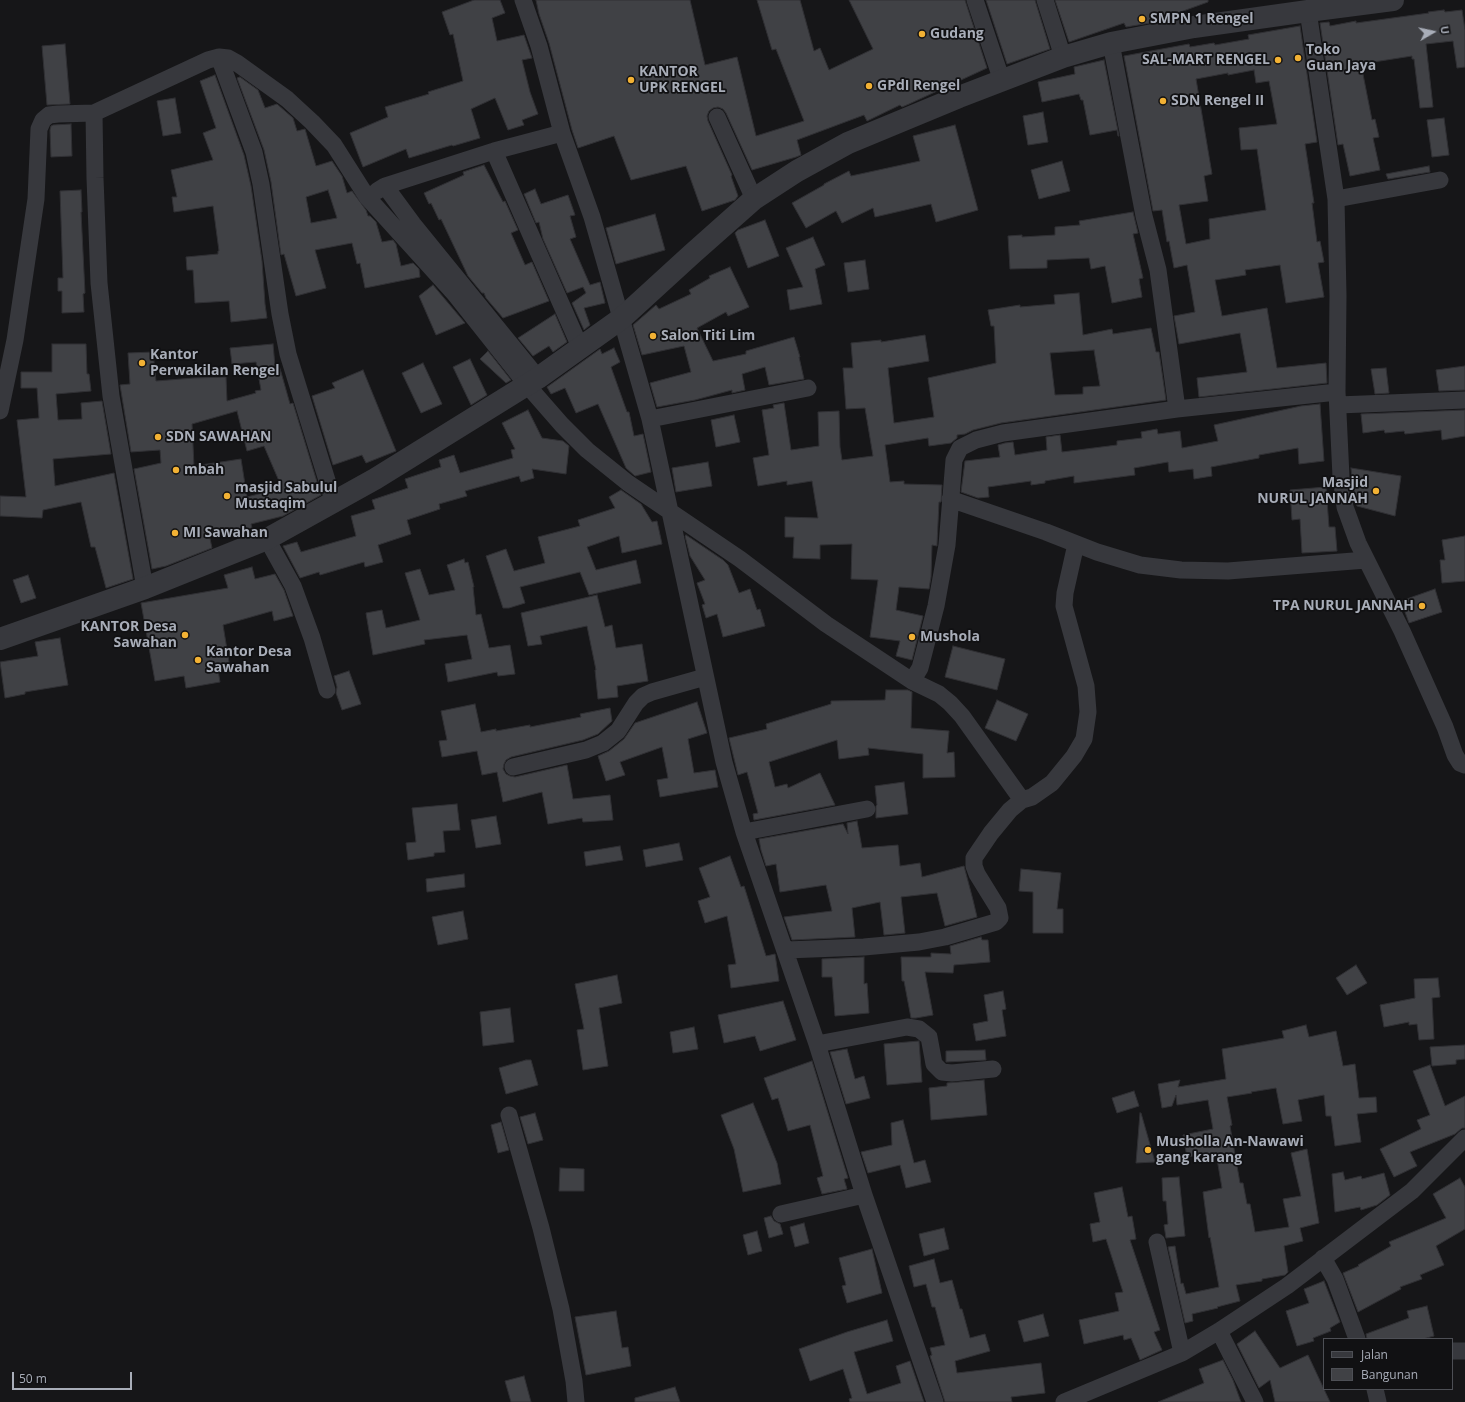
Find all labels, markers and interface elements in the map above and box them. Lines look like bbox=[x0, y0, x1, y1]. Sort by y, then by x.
place label: SMPN 1 Rengel bbox=[1150, 11, 1254, 27]
north arrow bbox=[1413, 12, 1453, 52]
marker: SMPN 1 Rengel bbox=[1137, 14, 1147, 24]
text: U bbox=[1437, 25, 1453, 35]
place label: Gudang bbox=[930, 26, 984, 42]
marker: Gudang bbox=[917, 29, 927, 39]
place label: Toko Guan Jaya bbox=[1306, 42, 1376, 74]
place label: SAL-MART RENGEL bbox=[1142, 52, 1270, 68]
marker: Toko Guan Jaya bbox=[1293, 53, 1303, 63]
marker: SAL-MART RENGEL bbox=[1273, 55, 1283, 65]
place label: KANTOR UPK RENGEL bbox=[639, 64, 726, 96]
marker: KANTOR UPK RENGEL bbox=[626, 75, 636, 85]
place label: GPdI Rengel bbox=[877, 78, 960, 94]
marker: GPdI Rengel bbox=[864, 81, 874, 91]
place label: SDN Rengel II bbox=[1171, 93, 1264, 109]
marker: SDN Rengel II bbox=[1158, 96, 1168, 106]
place label: Salon Titi Lim bbox=[661, 328, 755, 344]
marker: Salon Titi Lim bbox=[648, 331, 658, 341]
place label: Kantor Perwakilan Rengel bbox=[150, 347, 280, 380]
marker: Kantor Perwakilan Rengel bbox=[137, 358, 147, 368]
place label: SDN SAWAHAN bbox=[166, 429, 271, 445]
marker: SDN SAWAHAN bbox=[153, 432, 163, 442]
place label: mbah bbox=[184, 462, 224, 478]
marker: mbah bbox=[171, 465, 181, 475]
place label: Masjid NURUL JANNAH bbox=[1257, 475, 1368, 508]
place label: masjid Sabulul Mustaqim bbox=[235, 480, 337, 512]
marker: Masjid NURUL JANNAH bbox=[1371, 486, 1381, 496]
marker: masjid Sabulul Mustaqim bbox=[222, 491, 232, 501]
place label: MI Sawahan bbox=[183, 525, 268, 541]
marker: MI Sawahan bbox=[170, 528, 180, 538]
place label: TPA NURUL JANNAH bbox=[1273, 598, 1414, 614]
marker: TPA NURUL JANNAH bbox=[1417, 601, 1427, 611]
place label: KANTOR Desa Sawahan bbox=[80, 619, 177, 652]
place label: Mushola bbox=[920, 629, 980, 645]
marker: KANTOR Desa Sawahan bbox=[180, 630, 190, 640]
marker: Mushola bbox=[907, 632, 917, 642]
place label: Kantor Desa Sawahan bbox=[206, 644, 292, 676]
marker: Kantor Desa Sawahan bbox=[193, 655, 203, 665]
place label: Musholla An-Nawawi gang karang bbox=[1156, 1134, 1304, 1166]
marker: Musholla An-Nawawi gang karang bbox=[1143, 1145, 1153, 1155]
legend bbox=[1323, 1338, 1453, 1390]
text: Jalan bbox=[1361, 1346, 1388, 1363]
scale bar bbox=[14, 1364, 134, 1390]
text: Bangunan bbox=[1361, 1366, 1418, 1383]
text: 50 m bbox=[19, 1370, 47, 1387]

